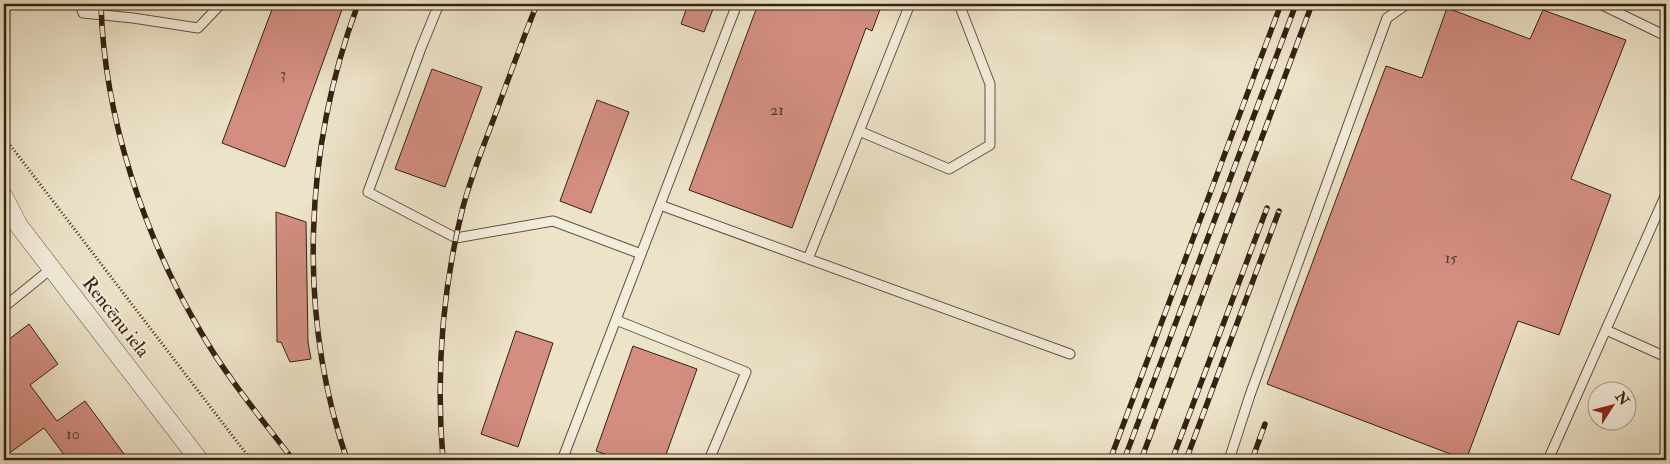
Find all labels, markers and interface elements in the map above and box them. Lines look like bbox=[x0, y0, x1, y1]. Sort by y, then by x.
house number: 3 bbox=[280, 64, 286, 84]
house number: 21 bbox=[770, 100, 784, 120]
house number: 15 bbox=[1445, 248, 1457, 268]
street label: Rencēnu iela bbox=[77, 272, 155, 362]
north arrow bbox=[1588, 382, 1638, 432]
text: N bbox=[1611, 388, 1633, 409]
house number: 10 bbox=[66, 424, 80, 444]

